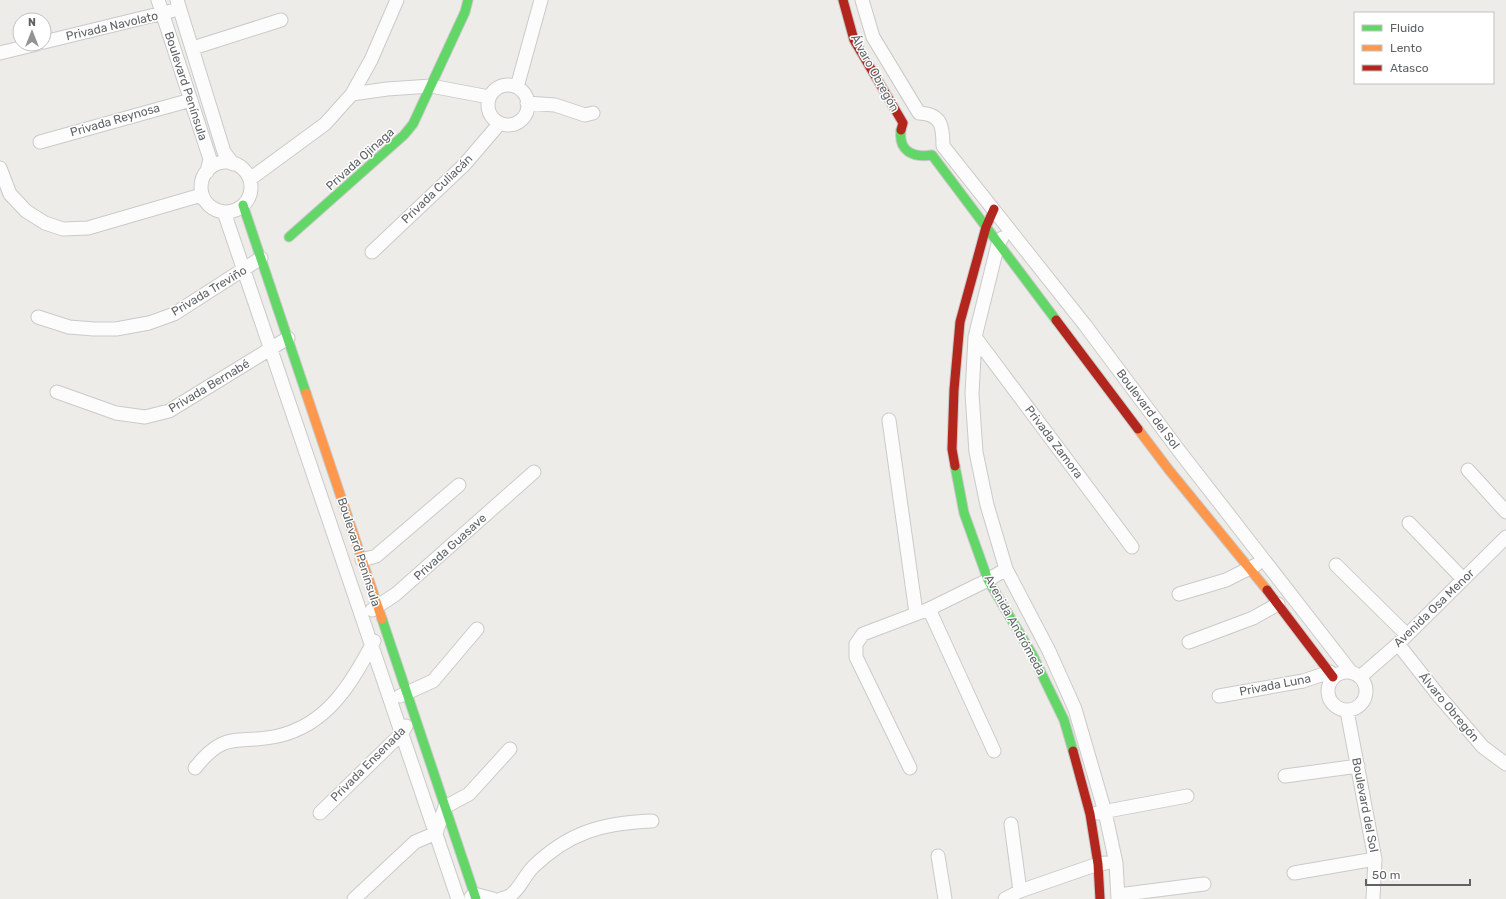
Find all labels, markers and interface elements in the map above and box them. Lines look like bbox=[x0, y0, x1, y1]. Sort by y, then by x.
street label: Privada Navolato bbox=[65, 9, 160, 43]
north arrow bbox=[12, 12, 52, 52]
legend bbox=[1354, 12, 1494, 84]
text: N bbox=[28, 16, 36, 29]
text: Fluido bbox=[1390, 21, 1424, 35]
street label: Boulevard Península bbox=[162, 30, 210, 142]
street label: Álvaro Obregón bbox=[848, 32, 902, 114]
text: Lento bbox=[1390, 41, 1422, 55]
text: Atasco bbox=[1390, 61, 1429, 75]
street label: Privada Reynosa bbox=[69, 100, 161, 140]
street label: Privada Ojinaga bbox=[323, 125, 397, 193]
street label: Privada Culiacán bbox=[399, 152, 475, 226]
street label: Privada Treviño bbox=[169, 263, 249, 319]
street label: Privada Bernabé bbox=[166, 356, 252, 416]
street label: Boulevard del Sol bbox=[1113, 366, 1183, 452]
street label: Privada Zamora bbox=[1022, 403, 1086, 481]
street label: Boulevard Península bbox=[335, 496, 383, 608]
street label: Privada Guasave bbox=[411, 511, 489, 583]
street label: Avenida Osa Menor bbox=[1391, 566, 1477, 650]
street label: Avenida Andrómeda bbox=[982, 572, 1048, 678]
street label: Álvaro Obregón bbox=[1416, 670, 1482, 744]
street label: Privada Luna bbox=[1238, 671, 1312, 699]
street label: Privada Ensenada bbox=[328, 724, 408, 804]
street label: Boulevard del Sol bbox=[1349, 757, 1381, 854]
scale bar bbox=[1366, 861, 1470, 887]
text: 50 m bbox=[1372, 868, 1400, 882]

